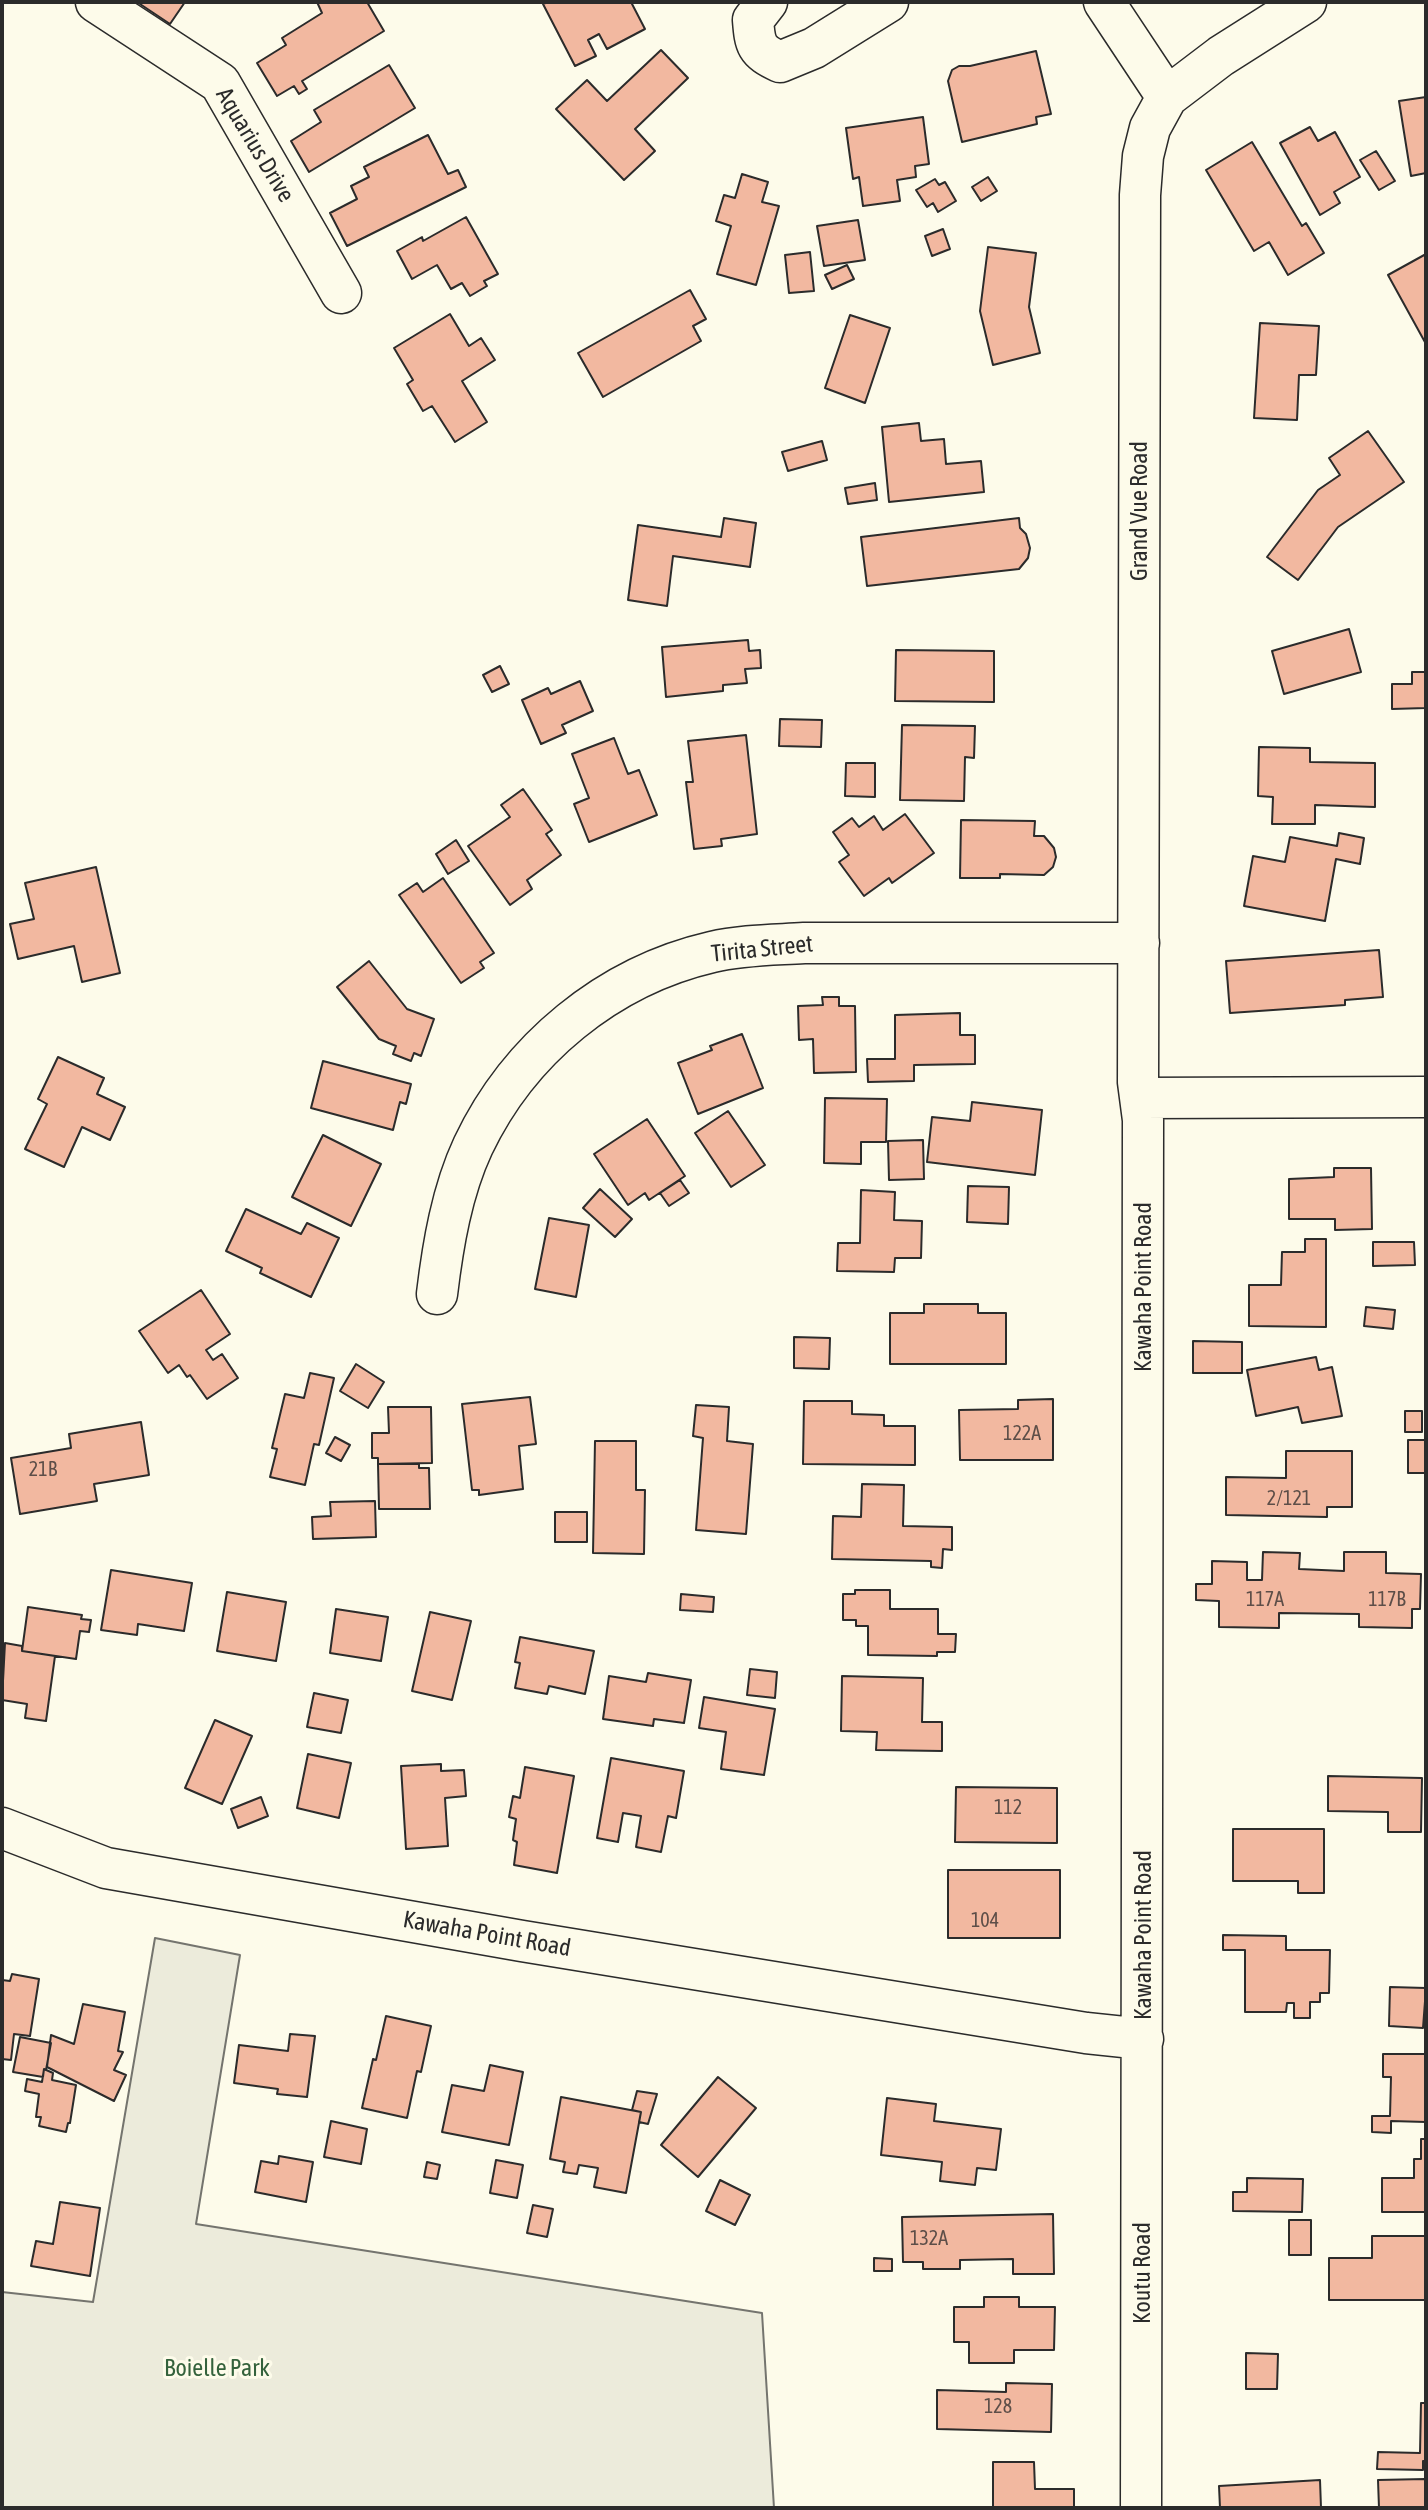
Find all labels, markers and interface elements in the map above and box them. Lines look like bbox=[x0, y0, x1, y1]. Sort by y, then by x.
street label: Aquarius Drive bbox=[210, 83, 300, 207]
street label: Grand Vue Road bbox=[1125, 441, 1153, 581]
street label: Tirita Street bbox=[710, 929, 814, 969]
street label: Kawaha Point Road bbox=[1129, 1202, 1157, 1372]
house number: 122A bbox=[1003, 1422, 1041, 1446]
house number: 21B bbox=[29, 1458, 57, 1482]
house number: 2/121 bbox=[1267, 1487, 1311, 1511]
house number: 117A bbox=[1246, 1588, 1284, 1612]
house number: 117B bbox=[1368, 1588, 1406, 1612]
house number: 112 bbox=[994, 1796, 1022, 1820]
street label: Kawaha Point Road bbox=[1129, 1850, 1157, 2020]
street label: Kawaha Point Road bbox=[401, 1905, 573, 1963]
house number: 104 bbox=[971, 1909, 999, 1933]
street label: Koutu Road bbox=[1128, 2222, 1156, 2324]
house number: 132A bbox=[910, 2227, 948, 2251]
park label: Boielle Park bbox=[164, 2354, 270, 2382]
house number: 128 bbox=[984, 2395, 1012, 2419]

